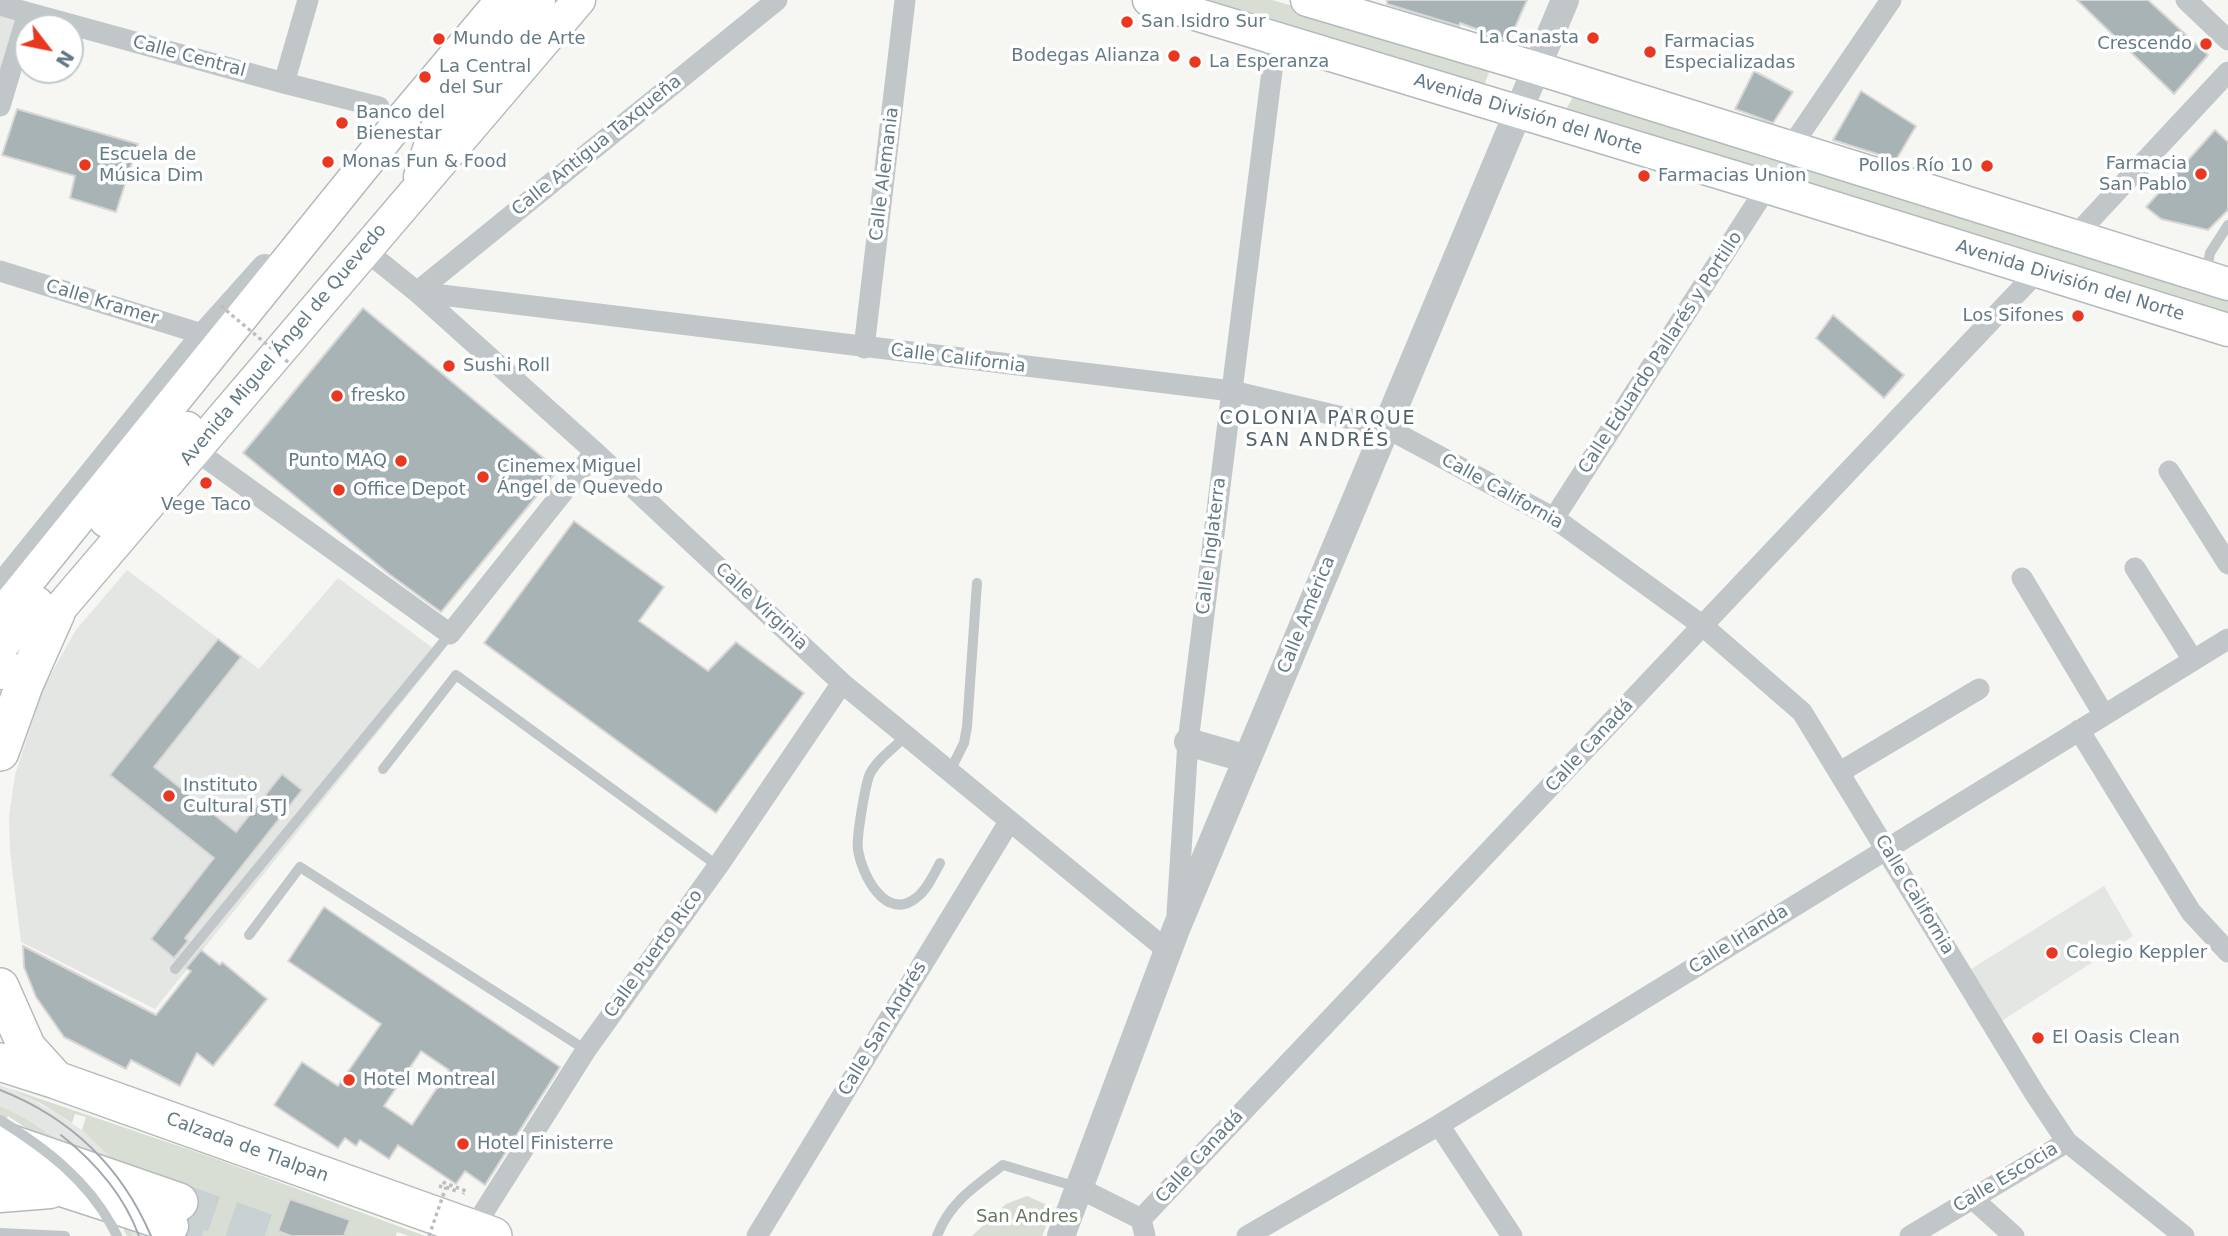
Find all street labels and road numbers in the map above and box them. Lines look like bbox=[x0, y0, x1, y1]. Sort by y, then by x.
street label: Calle Central bbox=[130, 32, 248, 82]
street label: Avenida División del Norte bbox=[1411, 70, 1645, 160]
street label: Calle Antigua Taxqueña bbox=[508, 71, 686, 221]
street label: Calle Alemania bbox=[866, 106, 904, 242]
street label: Avenida Miguel Ángel de Quevedo bbox=[177, 220, 391, 470]
street label: Calle Eduardo Pallarés y Portillo bbox=[1575, 228, 1747, 478]
street label: Avenida División del Norte bbox=[1953, 236, 2187, 326]
street label: Calle Kramer bbox=[43, 276, 161, 330]
street label: Calle California bbox=[889, 340, 1027, 378]
street label: Calle California bbox=[1437, 450, 1567, 534]
street label: Calle Inglaterra bbox=[1193, 476, 1231, 616]
street label: Calle América bbox=[1274, 553, 1340, 677]
street label: Calle Virginia bbox=[710, 559, 812, 655]
street label: Calle Canadá bbox=[1542, 695, 1638, 797]
street label: Calle California bbox=[1870, 831, 1958, 959]
street label: Calle Puerto Rico bbox=[600, 886, 708, 1022]
street label: Calle Irlanda bbox=[1685, 901, 1793, 979]
street label: Calle San Andrés bbox=[834, 958, 932, 1100]
street label: Calle Canadá bbox=[1152, 1106, 1248, 1208]
street label: Calzada de Tlalpan bbox=[163, 1109, 331, 1187]
street label: Calle Escocia bbox=[1950, 1138, 2062, 1218]

